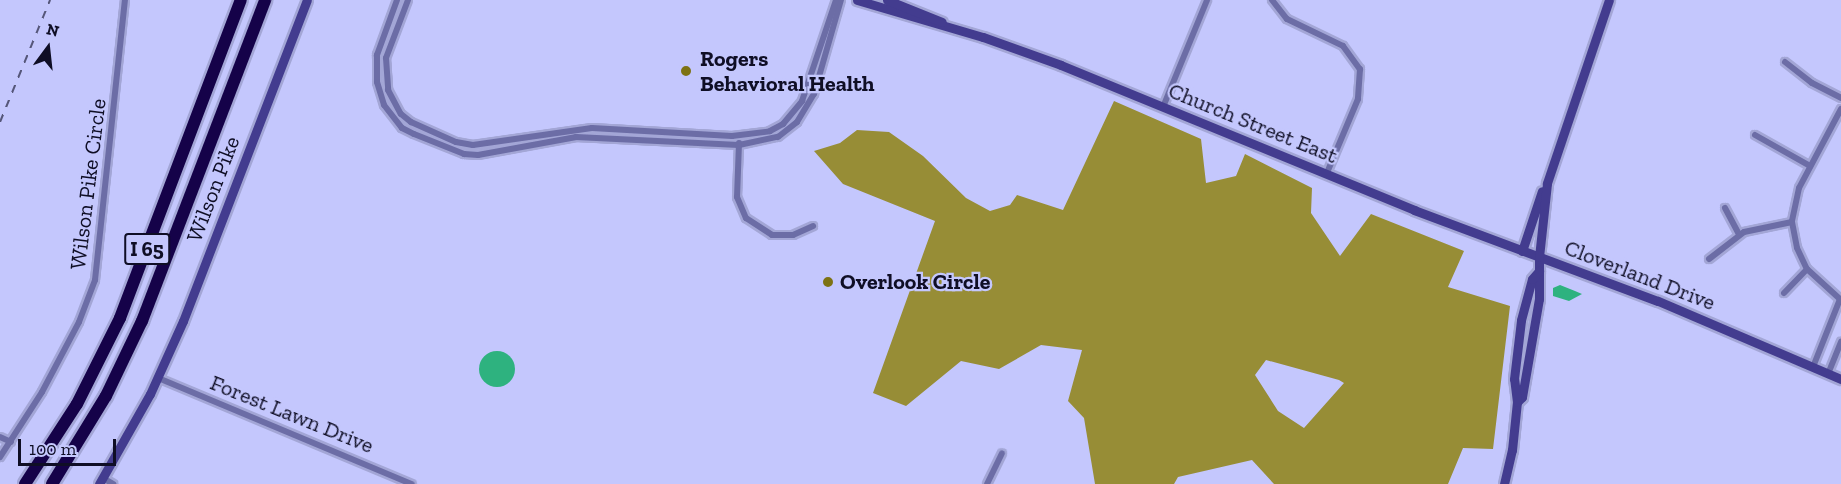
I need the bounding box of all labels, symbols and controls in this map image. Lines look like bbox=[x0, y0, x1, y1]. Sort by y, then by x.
north arrow bbox=[18, 18, 78, 78]
text: N bbox=[44, 19, 61, 41]
place label: Rogers Behavioral Health bbox=[700, 45, 875, 96]
marker: Rogers Behavioral Health bbox=[677, 62, 695, 80]
street label: Church Street East bbox=[1165, 77, 1341, 169]
street label: Wilson Pike Circle bbox=[64, 97, 112, 271]
street label: Wilson Pike bbox=[181, 133, 245, 245]
road number: I 65 bbox=[123, 231, 171, 267]
street label: Cloverland Drive bbox=[1561, 234, 1719, 316]
place label: Overlook Circle bbox=[840, 269, 990, 295]
marker: Overlook Circle bbox=[821, 275, 835, 289]
street label: Forest Lawn Drive bbox=[206, 369, 378, 459]
scale bar bbox=[21, 427, 118, 465]
text: 100 m bbox=[29, 438, 76, 460]

